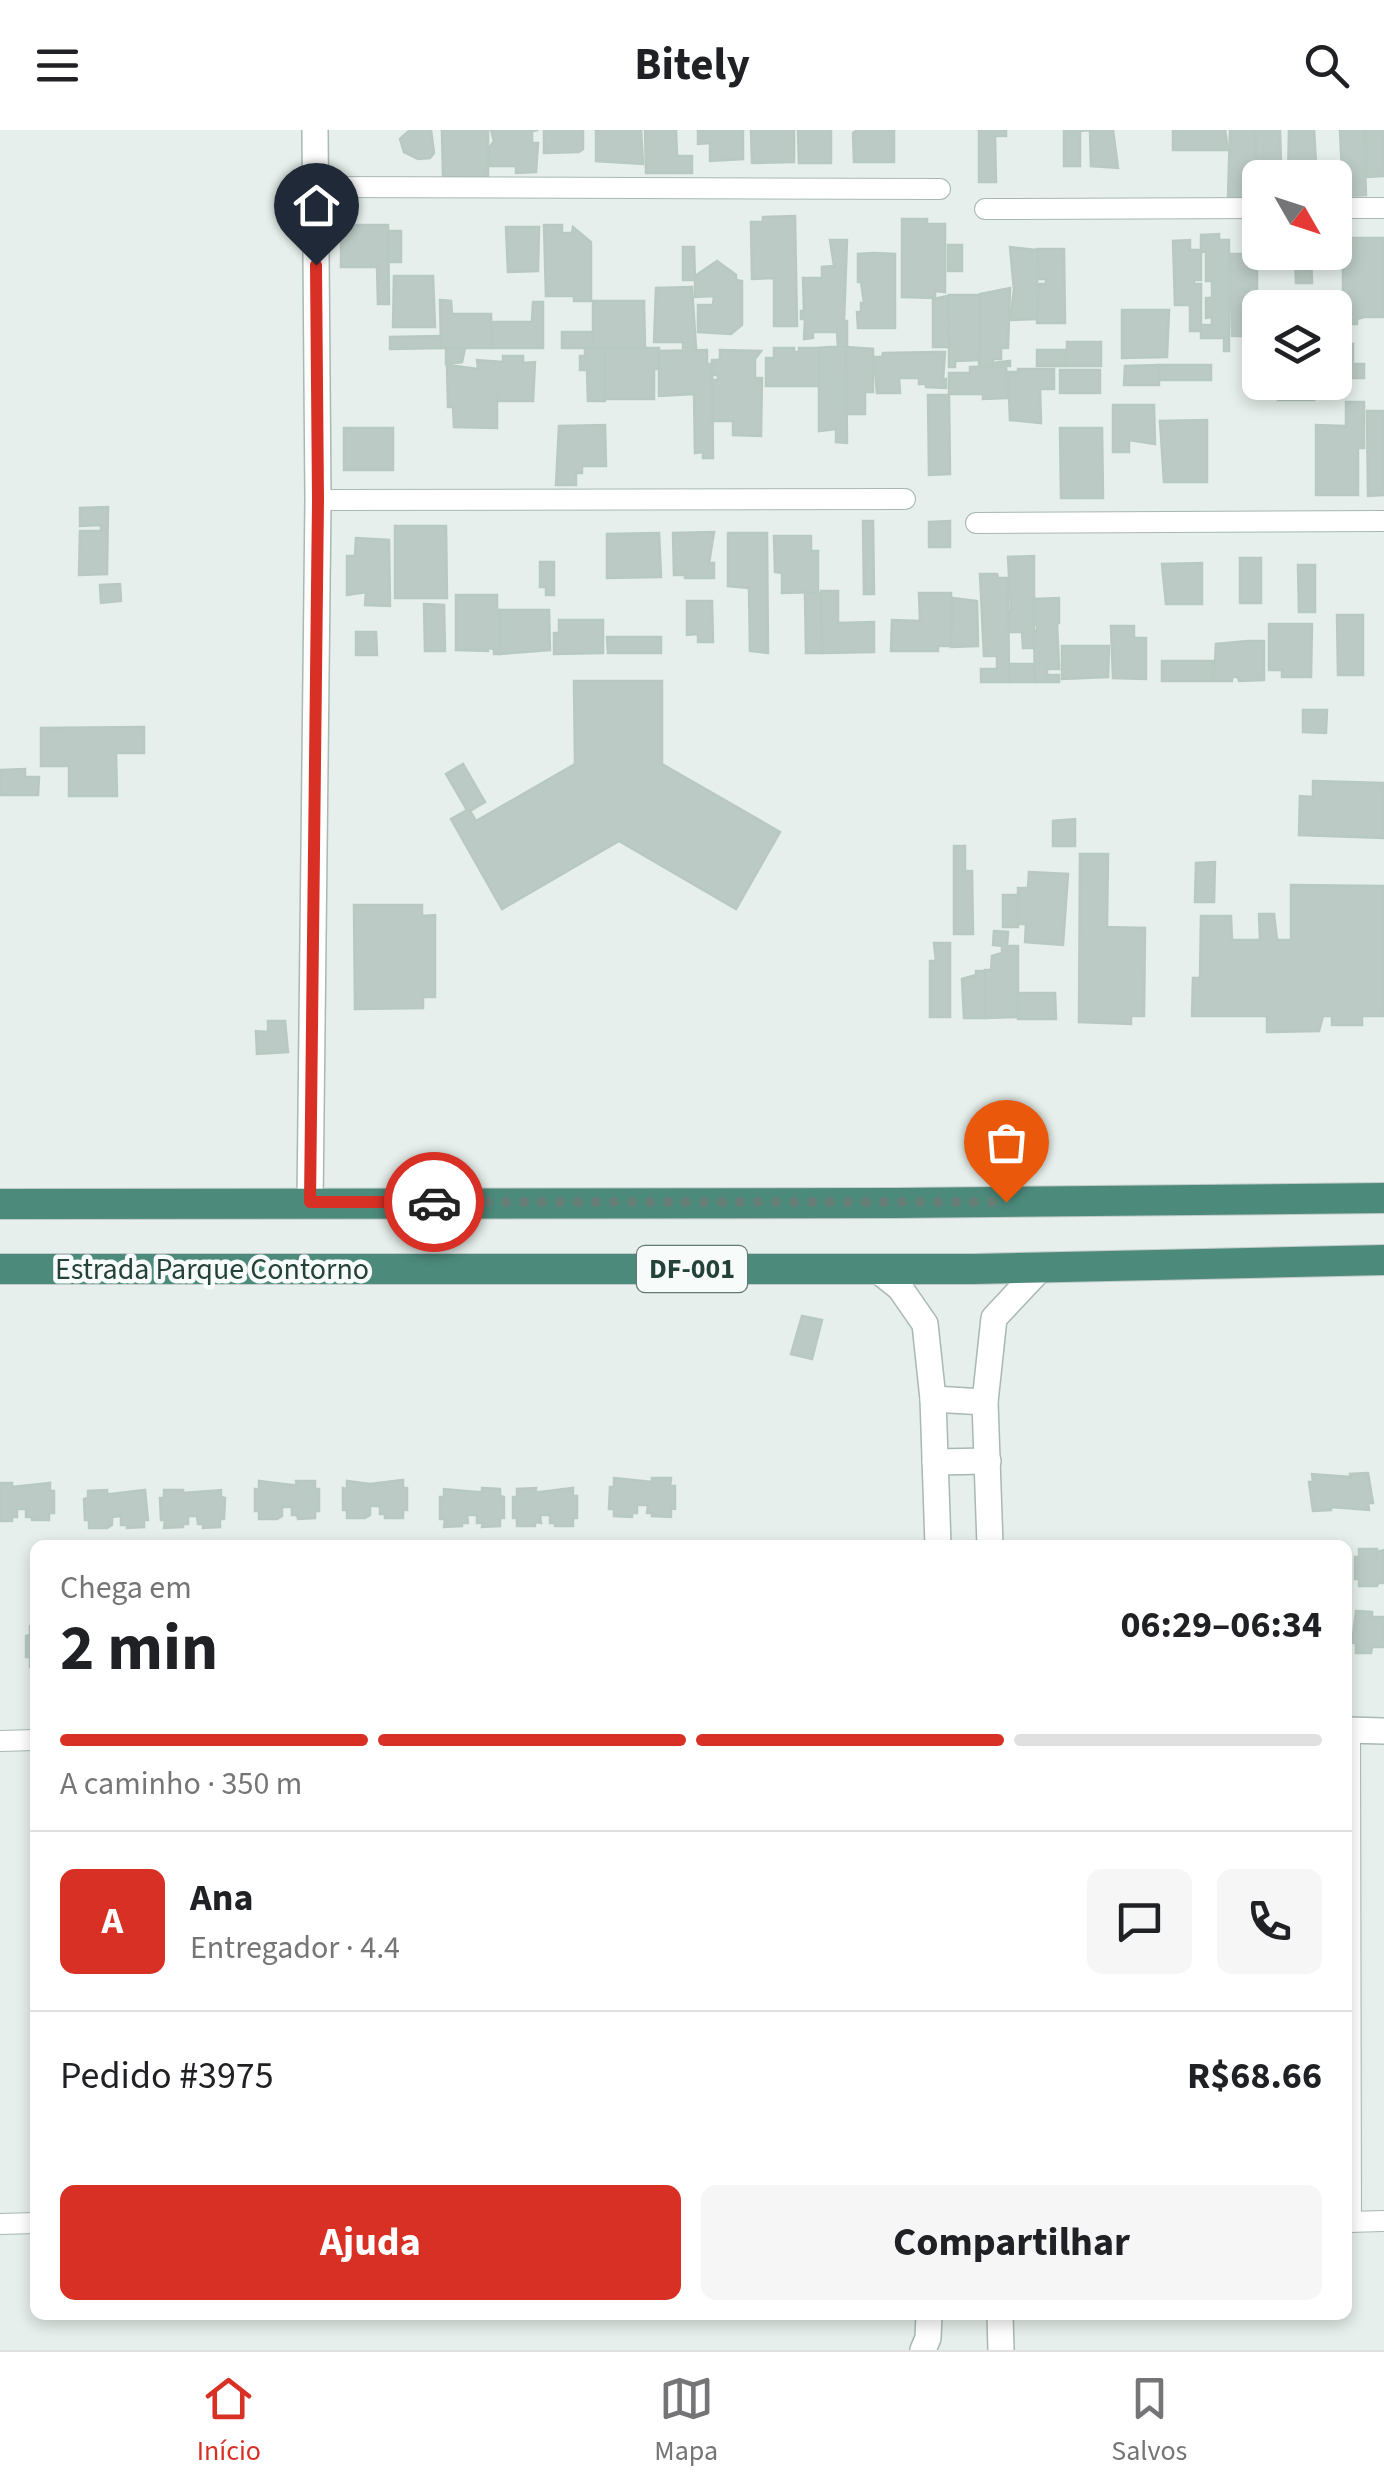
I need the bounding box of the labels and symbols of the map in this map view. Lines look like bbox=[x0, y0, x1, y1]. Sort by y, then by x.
north arrow bbox=[1242, 160, 1352, 270]
pin bbox=[274, 163, 359, 266]
pin bbox=[964, 1100, 1049, 1203]
courier bbox=[384, 1152, 484, 1252]
road number: DF-001 bbox=[637, 1246, 747, 1292]
street label: Estrada Parque Contorno bbox=[55, 1248, 369, 1291]

